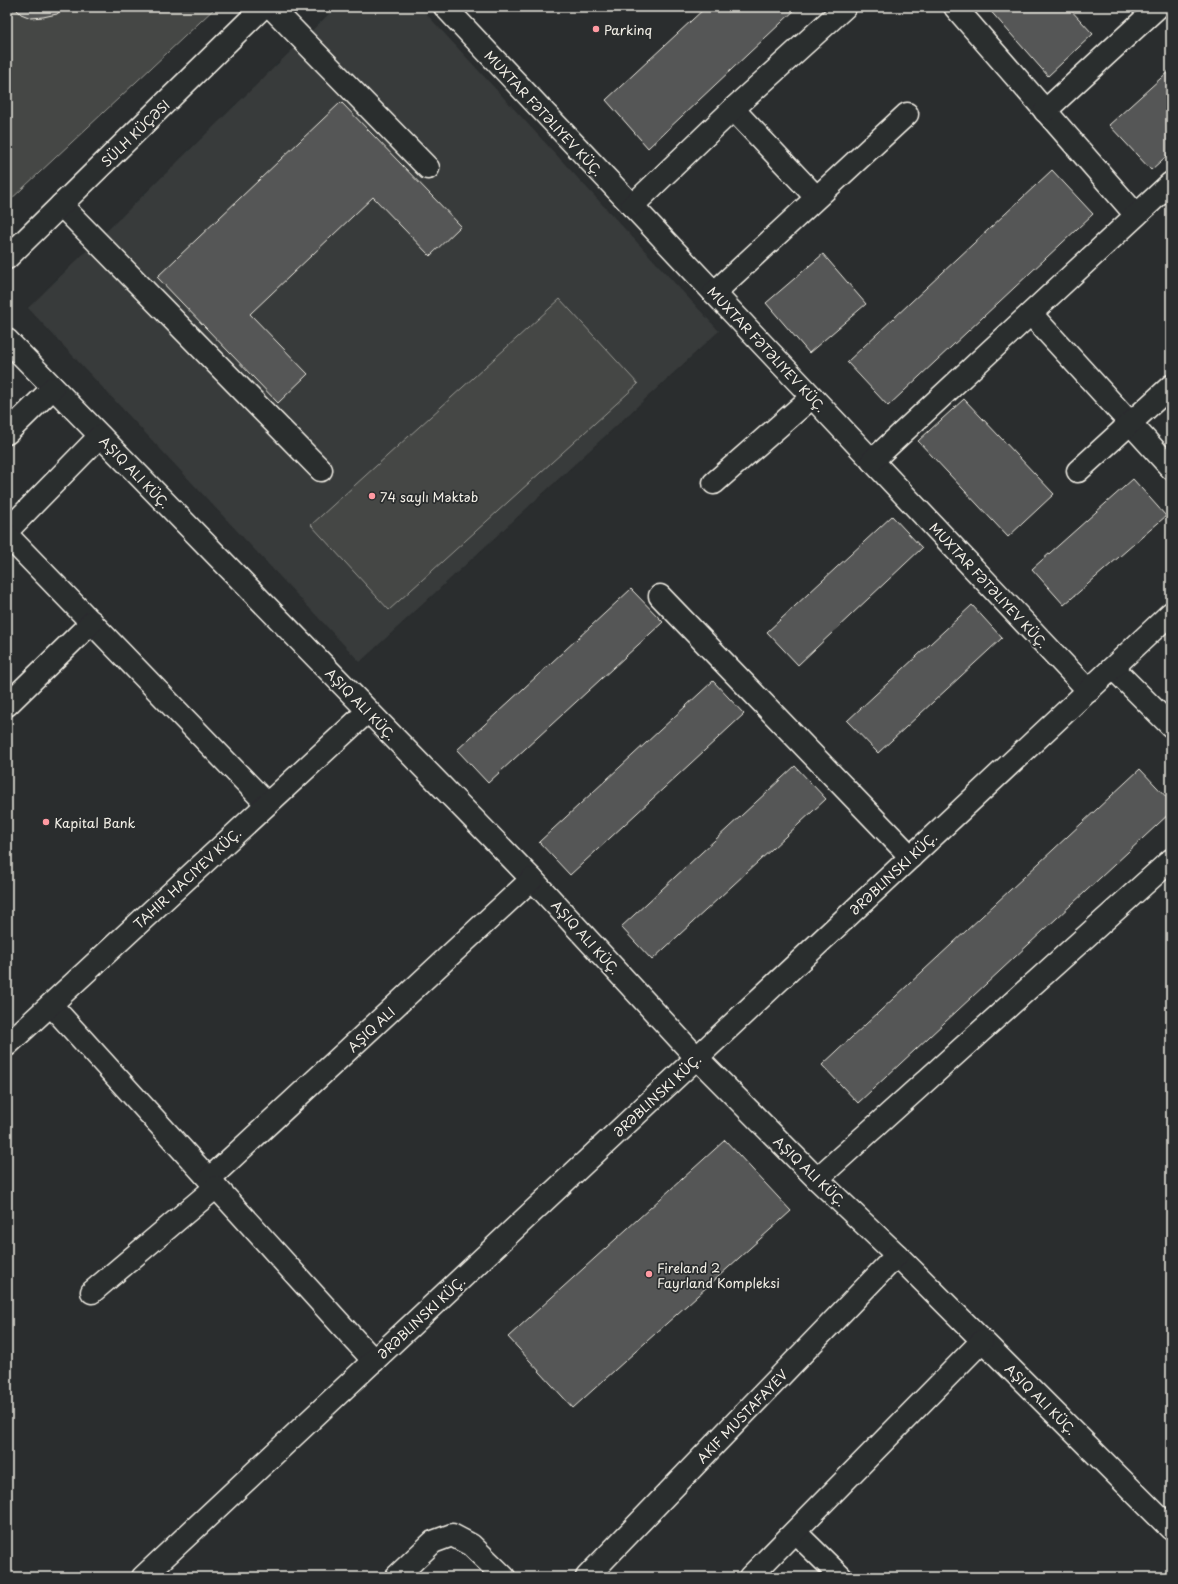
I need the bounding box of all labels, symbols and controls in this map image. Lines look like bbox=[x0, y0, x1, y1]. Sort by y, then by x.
place label: Parkinq bbox=[604, 20, 652, 39]
marker: Parkinq bbox=[591, 24, 601, 34]
street label: MUXTAR FƏTƏLIYEV KÜÇ. bbox=[481, 46, 607, 180]
street label: SÜLH KÜÇƏSI bbox=[96, 95, 174, 171]
street label: MUXTAR FƏTƏLIYEV KÜÇ. bbox=[704, 282, 830, 416]
street label: AŞIQ ALI KÜÇ. bbox=[96, 432, 174, 512]
place label: 74 saylı Məktəb bbox=[380, 487, 478, 506]
marker: 74 saylı Məktəb bbox=[367, 491, 377, 501]
street label: MUXTAR FƏTƏLIYEV KÜÇ. bbox=[926, 518, 1052, 652]
street label: AŞIQ ALI KÜÇ. bbox=[322, 664, 400, 744]
place label: Kapital Bank bbox=[54, 813, 136, 832]
marker: Kapital Bank bbox=[41, 817, 51, 827]
street label: TAHIR HACIYEV KÜÇ. bbox=[129, 823, 245, 933]
street label: ƏRƏBLINSKI KÜÇ. bbox=[845, 827, 941, 919]
street label: AŞIQ ALI KÜÇ. bbox=[548, 896, 624, 978]
street label: AŞIQ ALI bbox=[343, 1002, 399, 1056]
street label: ƏRƏBLINSKI KÜÇ. bbox=[609, 1049, 705, 1141]
street label: AŞIQ ALI KÜÇ. bbox=[770, 1132, 850, 1210]
place label: Fireland 2 Fayrland Kompleksi bbox=[657, 1258, 780, 1292]
marker: Fireland 2 Fayrland Kompleksi bbox=[644, 1269, 654, 1279]
street label: ƏRƏBLINSKI KÜÇ. bbox=[373, 1271, 469, 1363]
street label: AŞIQ ALI KÜÇ. bbox=[1001, 1359, 1081, 1439]
street label: AKIF MUSTAFAYEV bbox=[692, 1365, 792, 1467]

